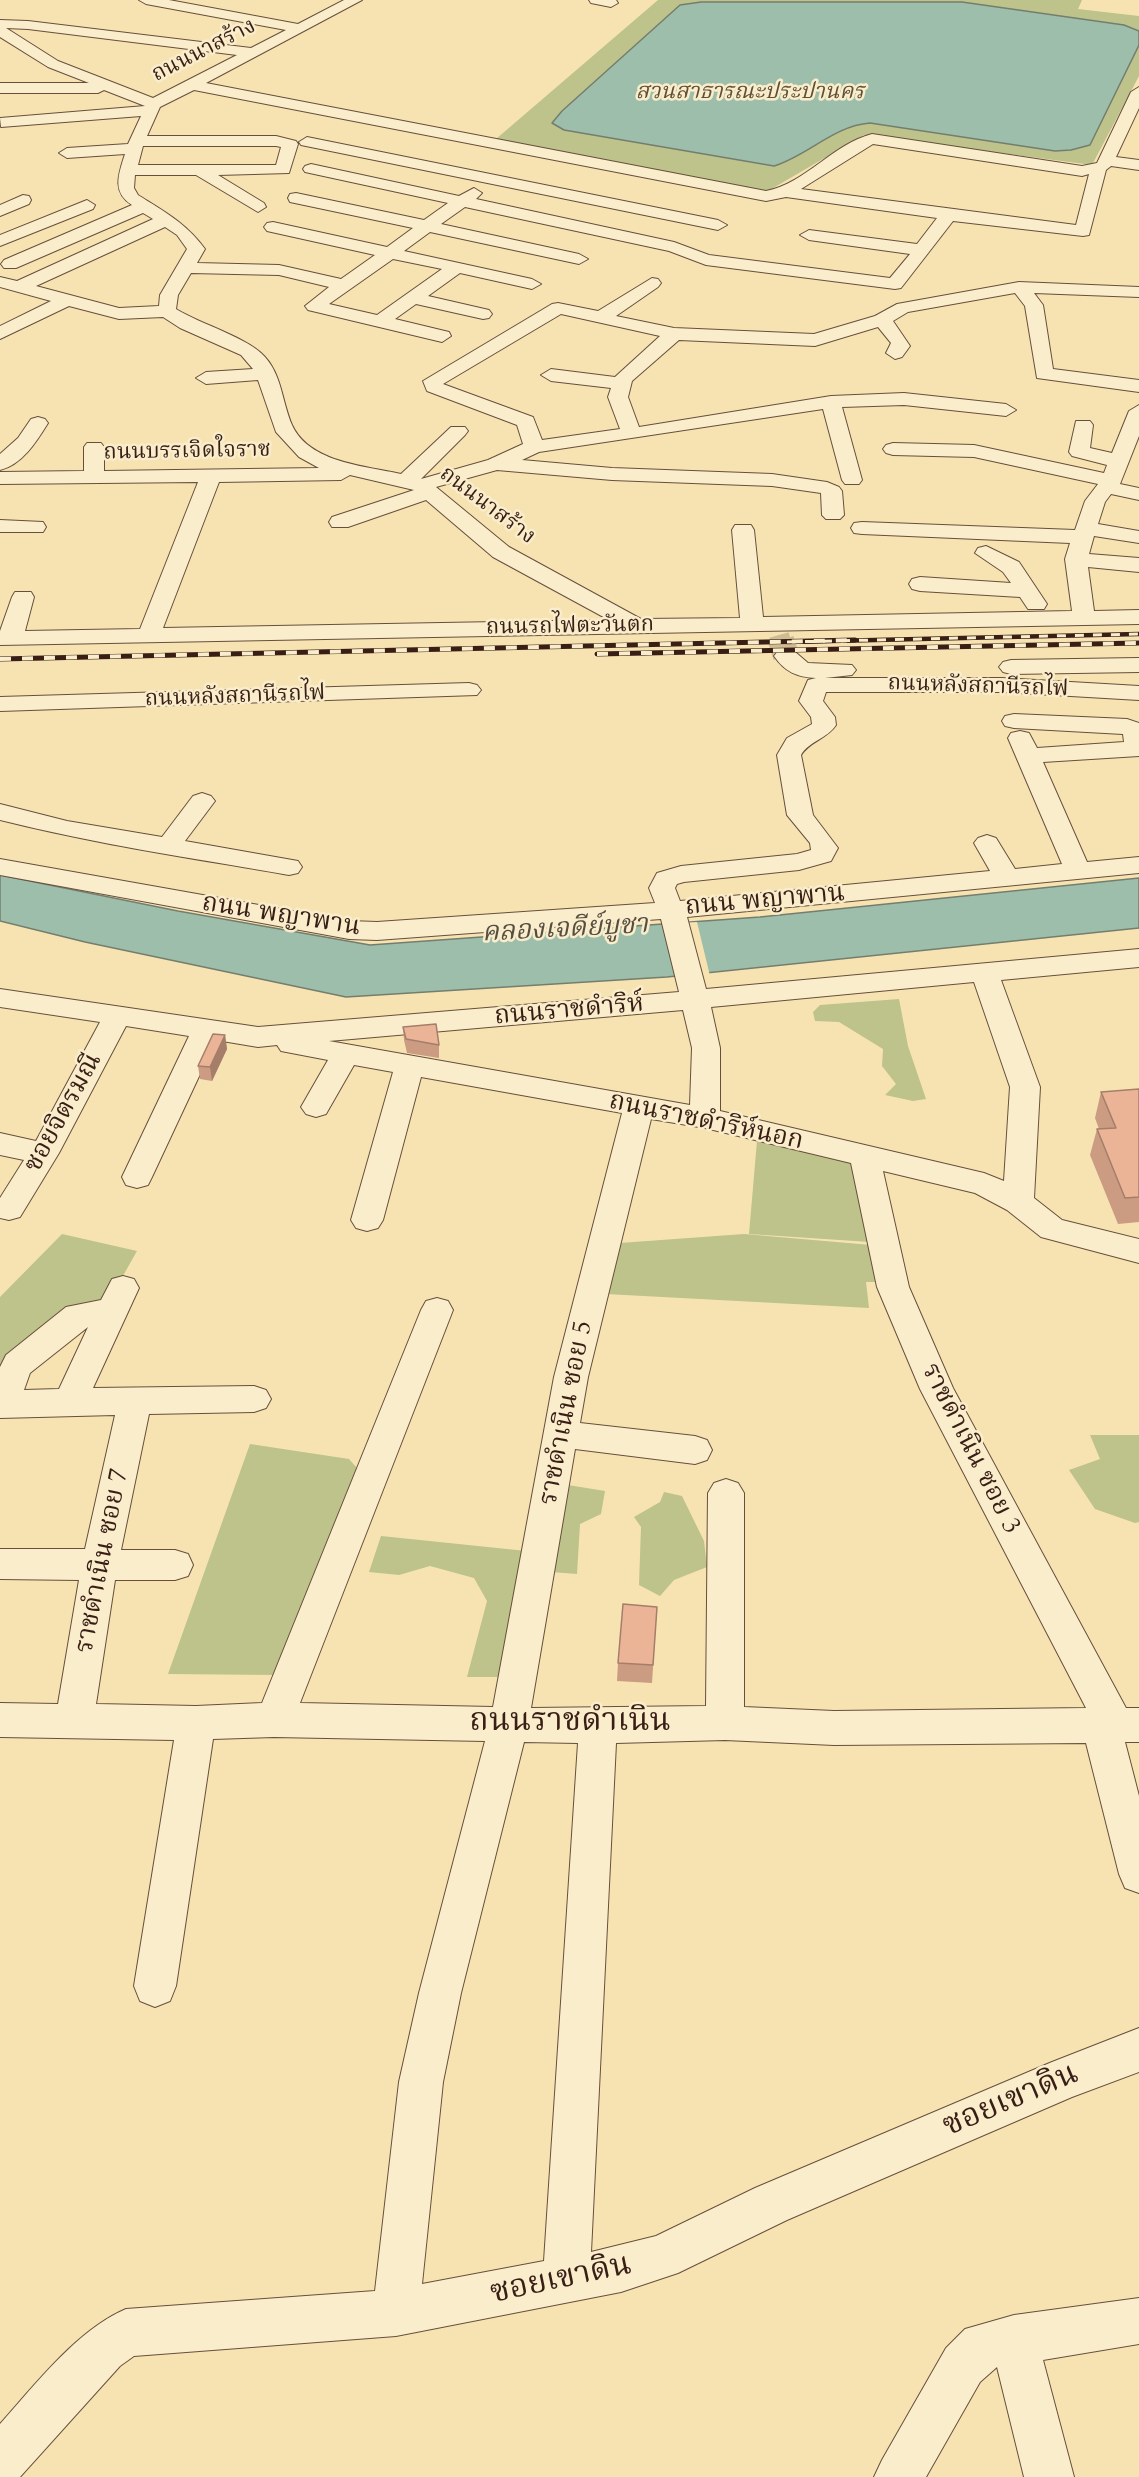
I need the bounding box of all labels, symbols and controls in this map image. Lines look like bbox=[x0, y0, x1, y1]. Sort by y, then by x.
street label: ถนนนาสร้าง bbox=[148, 14, 260, 88]
park label: สวนสาธารณะประปานคร bbox=[636, 80, 864, 106]
street label: ถนนบรรเจิดใจราช bbox=[103, 437, 271, 467]
street label: ถนนนาสร้าง bbox=[434, 461, 540, 551]
street label: ถนนรถไฟตะวันตก bbox=[486, 612, 654, 642]
street label: ถนนหลังสถานีรถไฟ bbox=[887, 671, 1069, 703]
street label: ถนนหลังสถานีรถไฟ bbox=[144, 681, 326, 713]
street label: ถนน พญาพาน bbox=[684, 878, 846, 924]
street label: ถนน พญาพาน bbox=[199, 888, 363, 944]
water label: คลองเจดีย์บูชา bbox=[481, 909, 649, 951]
street label: ถนนราชดำริห์ bbox=[493, 989, 645, 1033]
street label: ซอยจิตรมณี bbox=[18, 1048, 110, 1178]
street label: ถนนราชดำริห์นอก bbox=[606, 1086, 806, 1158]
street label: ราชดำเนิน ซอย 5 bbox=[534, 1318, 600, 1508]
street label: ราชดำเนิน ซอย 3 bbox=[914, 1359, 1026, 1539]
street label: ราชดำเนิน ซอย 7 bbox=[70, 1466, 136, 1656]
street label: ถนนราชดำเนิน bbox=[469, 1704, 671, 1742]
street label: ซอยเขาดิน bbox=[937, 2055, 1085, 2147]
street label: ซอยเขาดิน bbox=[487, 2246, 635, 2314]

